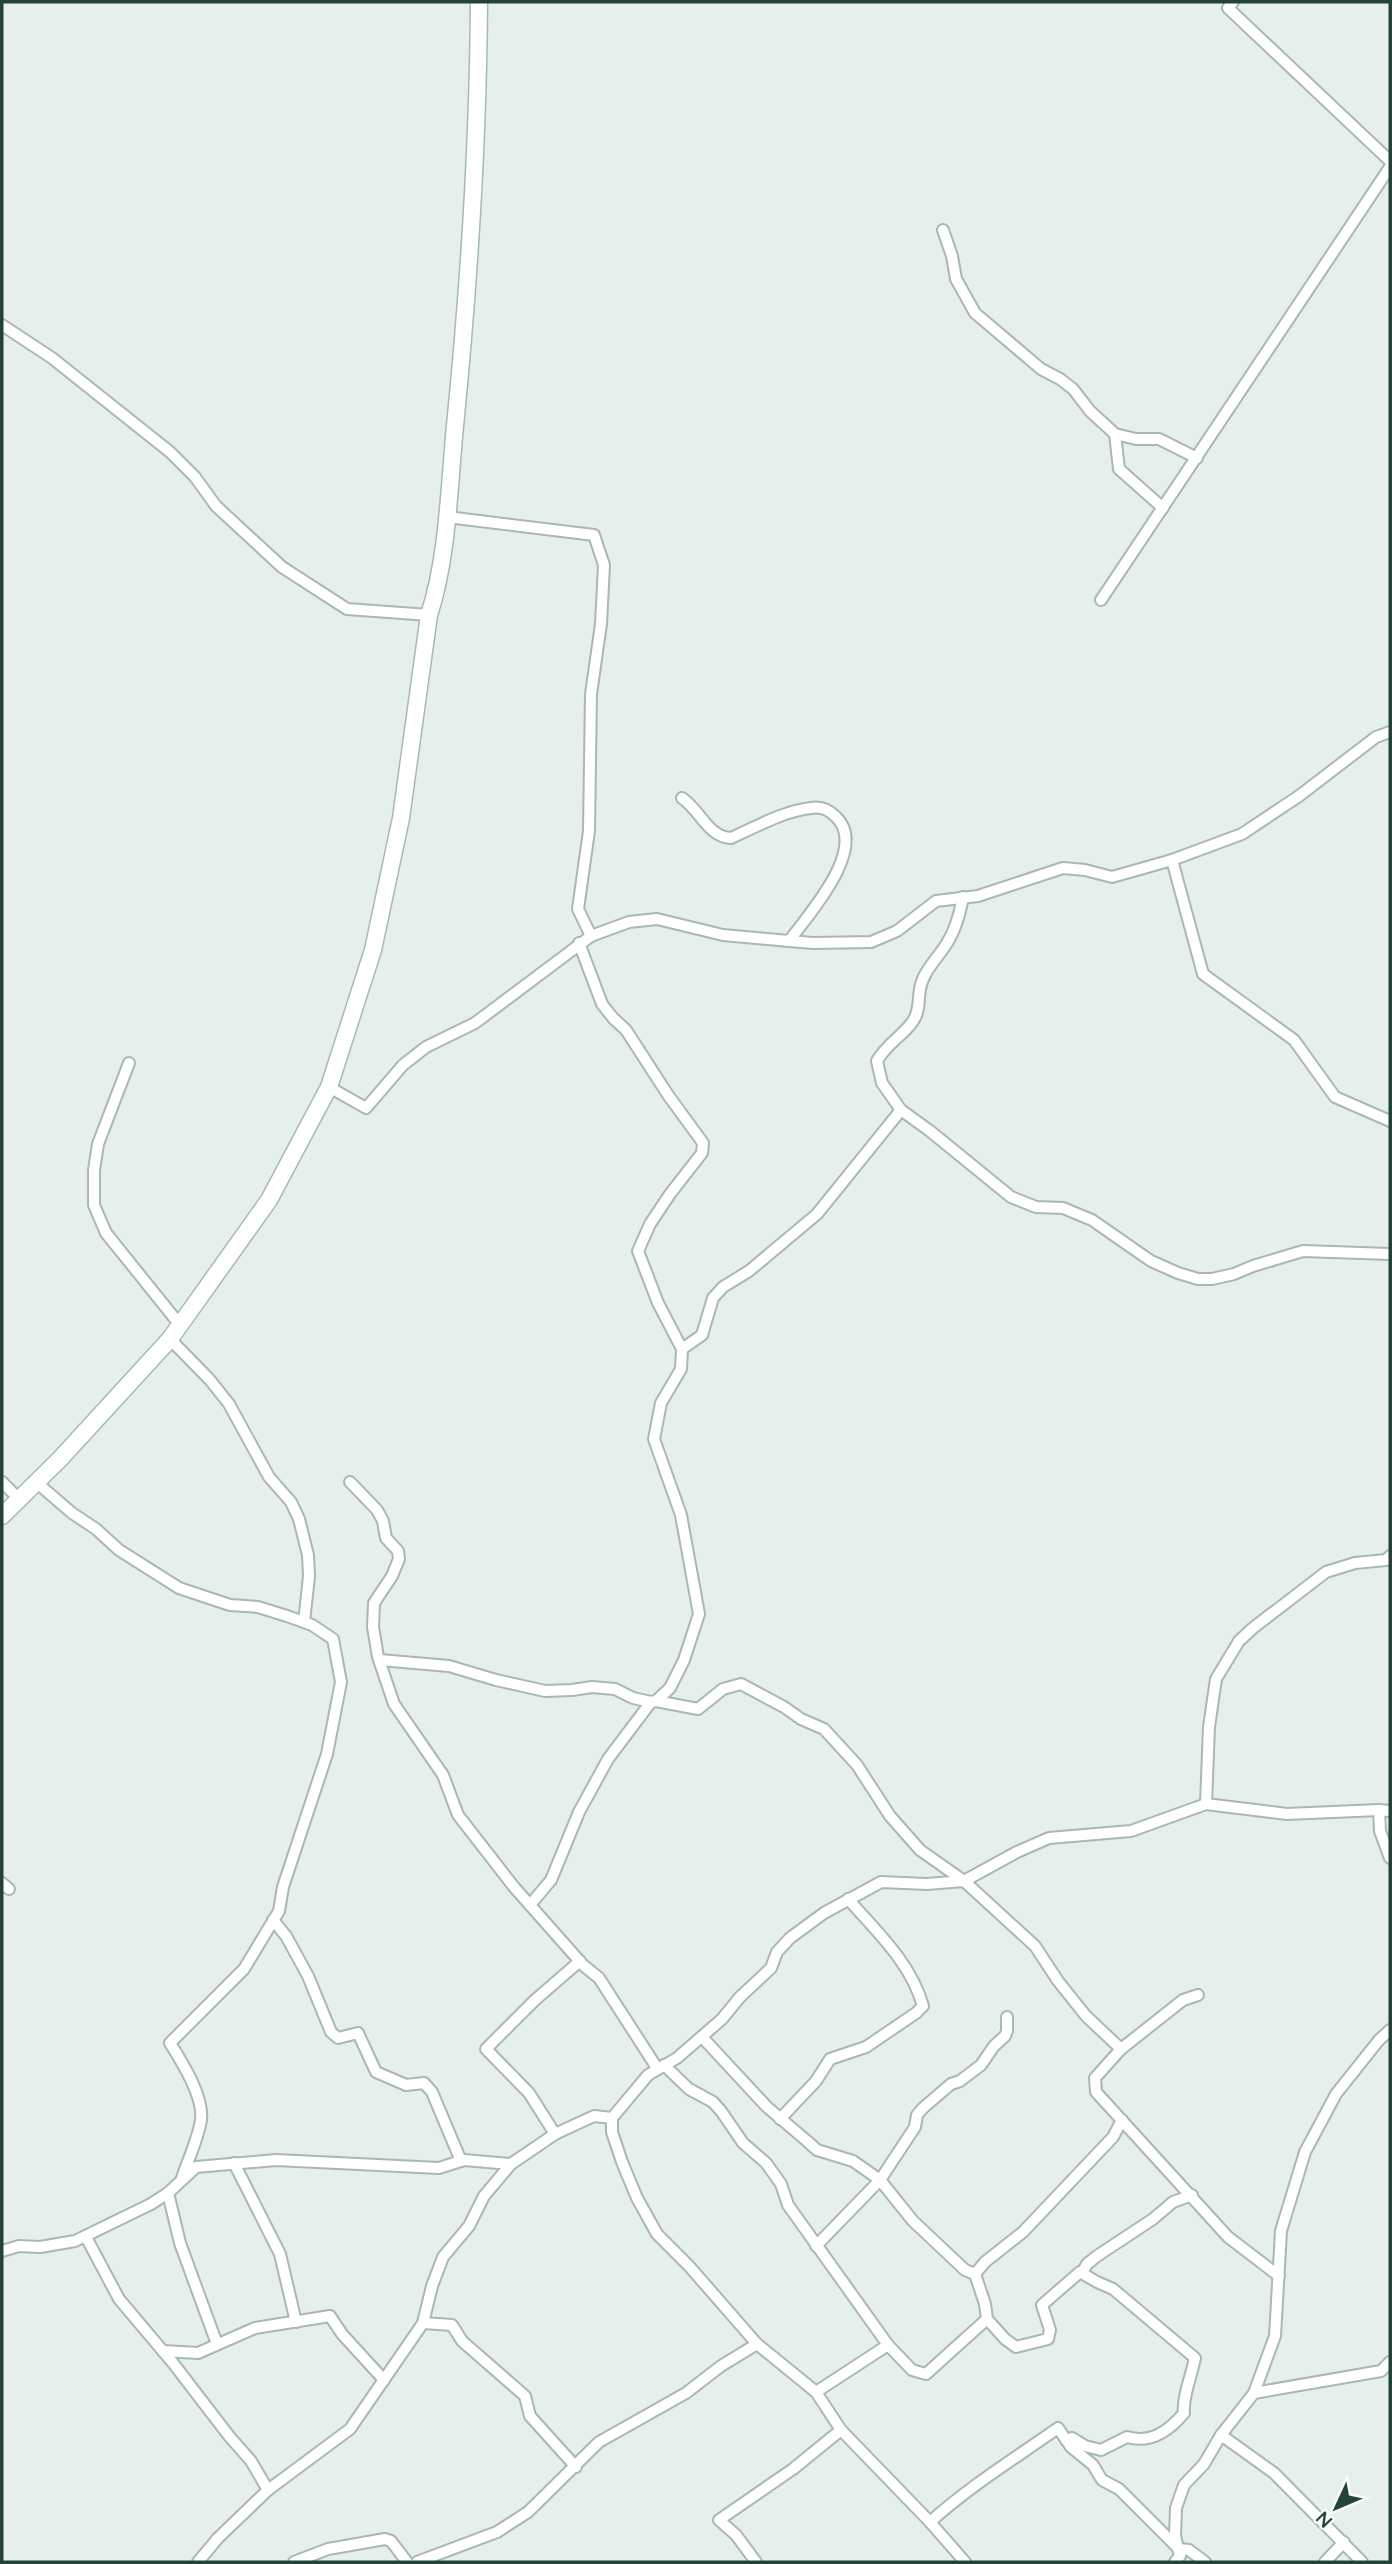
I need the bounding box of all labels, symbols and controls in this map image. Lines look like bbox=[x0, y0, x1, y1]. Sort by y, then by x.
north arrow bbox=[1301, 2473, 1371, 2543]
text: N bbox=[1310, 2506, 1337, 2533]

